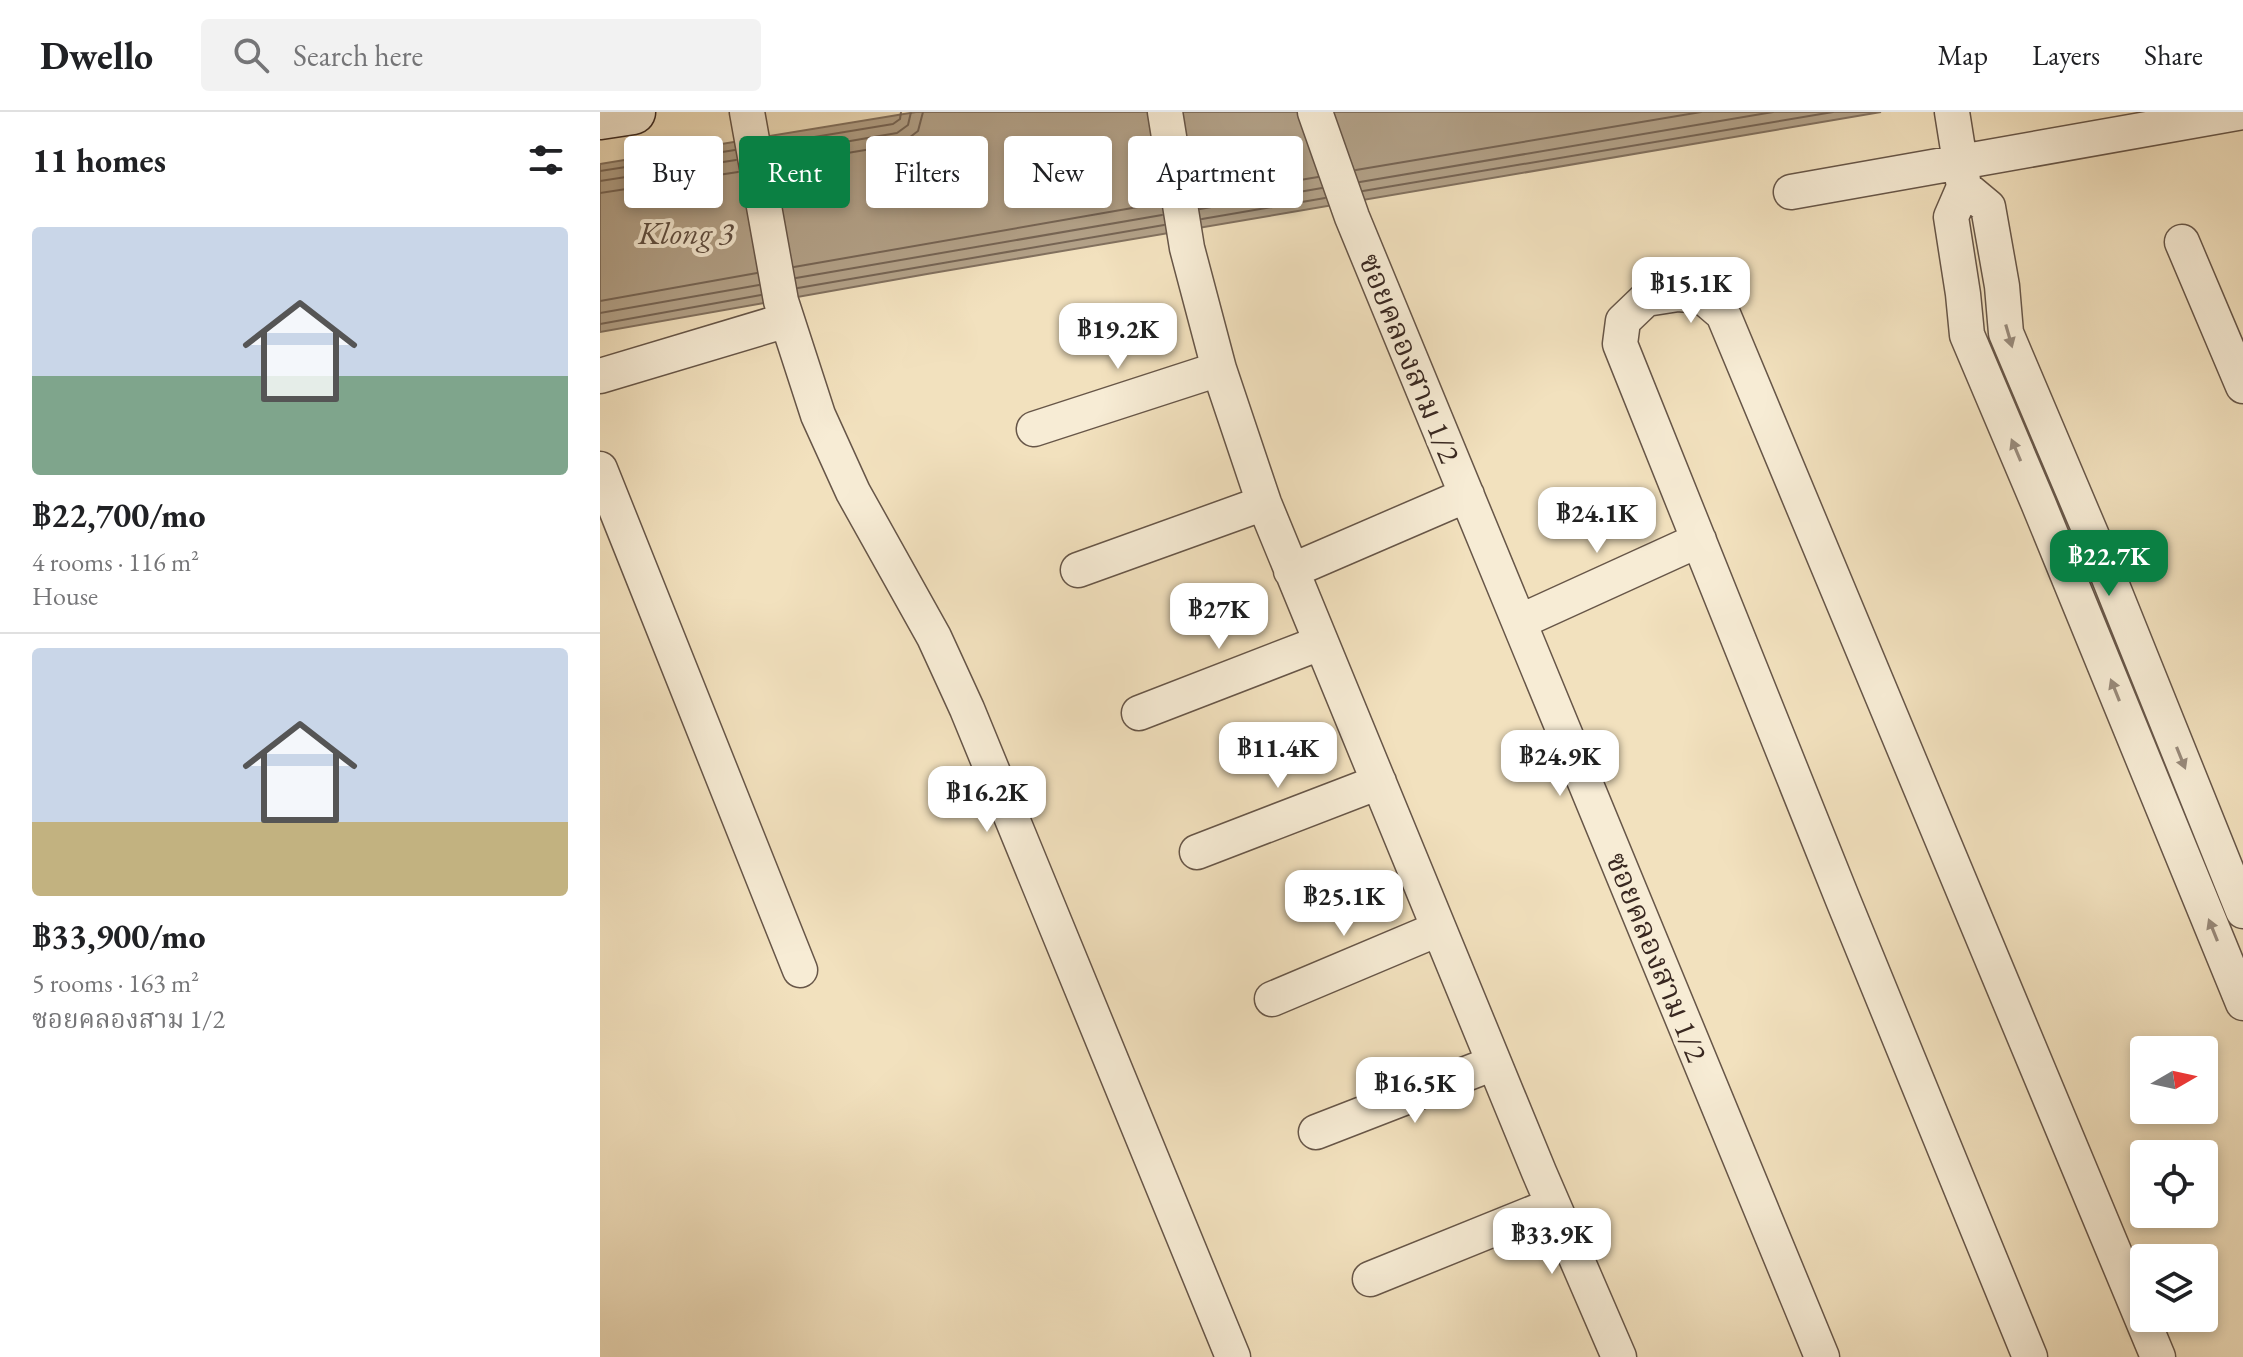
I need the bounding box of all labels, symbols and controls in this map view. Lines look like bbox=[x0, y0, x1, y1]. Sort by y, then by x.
search box bbox=[201, 19, 761, 91]
text: Dwello bbox=[40, 31, 153, 80]
icon: search bbox=[229, 33, 273, 77]
text: Search here bbox=[293, 36, 423, 75]
text: Map bbox=[1938, 37, 1988, 73]
text: Layers bbox=[2032, 37, 2100, 73]
text: Share bbox=[2144, 37, 2203, 73]
chip: Buy bbox=[624, 136, 723, 208]
chip: Rent bbox=[739, 136, 850, 208]
chip: Filters bbox=[866, 136, 988, 208]
chip: New bbox=[1004, 136, 1112, 208]
chip: Apartment bbox=[1128, 136, 1303, 208]
text: 11 homes bbox=[32, 138, 166, 182]
icon: filters bbox=[524, 138, 568, 182]
water label: Klong 3 bbox=[637, 212, 734, 254]
street label: ซอยคลองสาม 1/2 bbox=[1350, 248, 1470, 469]
pin: ฿15.1K bbox=[1626, 257, 1756, 325]
text: ฿15.1K bbox=[1650, 266, 1732, 300]
icon: home bbox=[228, 279, 372, 423]
pin: ฿19.2K bbox=[1053, 303, 1183, 371]
text: ฿19.2K bbox=[1077, 312, 1159, 346]
one-way arrow bbox=[2003, 324, 2015, 349]
one-way arrow bbox=[2009, 438, 2022, 461]
pin: ฿24.1K bbox=[1532, 487, 1662, 555]
text: ฿22,700/mo bbox=[32, 493, 206, 537]
text: ฿24.1K bbox=[1556, 496, 1638, 530]
pin: ฿22.7K bbox=[2044, 530, 2174, 598]
text: ฿22.7K bbox=[2068, 539, 2150, 573]
text: 4 rooms · 116 m² bbox=[32, 545, 199, 579]
text: House bbox=[32, 579, 98, 613]
pin: ฿27K bbox=[1172, 583, 1266, 651]
text: ฿27K bbox=[1188, 592, 1250, 626]
one-way arrow bbox=[2108, 678, 2121, 702]
icon: home bbox=[228, 700, 372, 844]
pin: ฿11.4K bbox=[1213, 722, 1343, 790]
pin: ฿24.9K bbox=[1495, 730, 1625, 798]
text: ฿11.4K bbox=[1237, 731, 1319, 765]
text: ฿24.9K bbox=[1519, 739, 1601, 773]
one-way arrow bbox=[2175, 746, 2188, 770]
pin: ฿16.2K bbox=[922, 766, 1052, 834]
text: ฿16.2K bbox=[946, 775, 1028, 809]
street label: ซอยคลองสาม 1/2 bbox=[1597, 847, 1717, 1068]
pin: ฿25.1K bbox=[1279, 870, 1409, 938]
text: ฿25.1K bbox=[1303, 879, 1385, 913]
text: ฿33,900/mo bbox=[32, 914, 206, 958]
one-way arrow bbox=[2207, 918, 2220, 942]
text: 5 rooms · 163 m² bbox=[32, 966, 199, 1000]
text: ซอยคลองสาม 1/2 bbox=[32, 1002, 225, 1036]
north arrow bbox=[2130, 1036, 2218, 1124]
map controls bbox=[2130, 1036, 2218, 1332]
pin: ฿16.5K bbox=[1350, 1057, 1480, 1125]
text: ฿16.5K bbox=[1374, 1066, 1456, 1100]
button: locate bbox=[2130, 1140, 2218, 1228]
pin: ฿33.9K bbox=[1487, 1208, 1617, 1276]
text: ฿33.9K bbox=[1511, 1217, 1593, 1251]
button: layers bbox=[2130, 1244, 2218, 1332]

